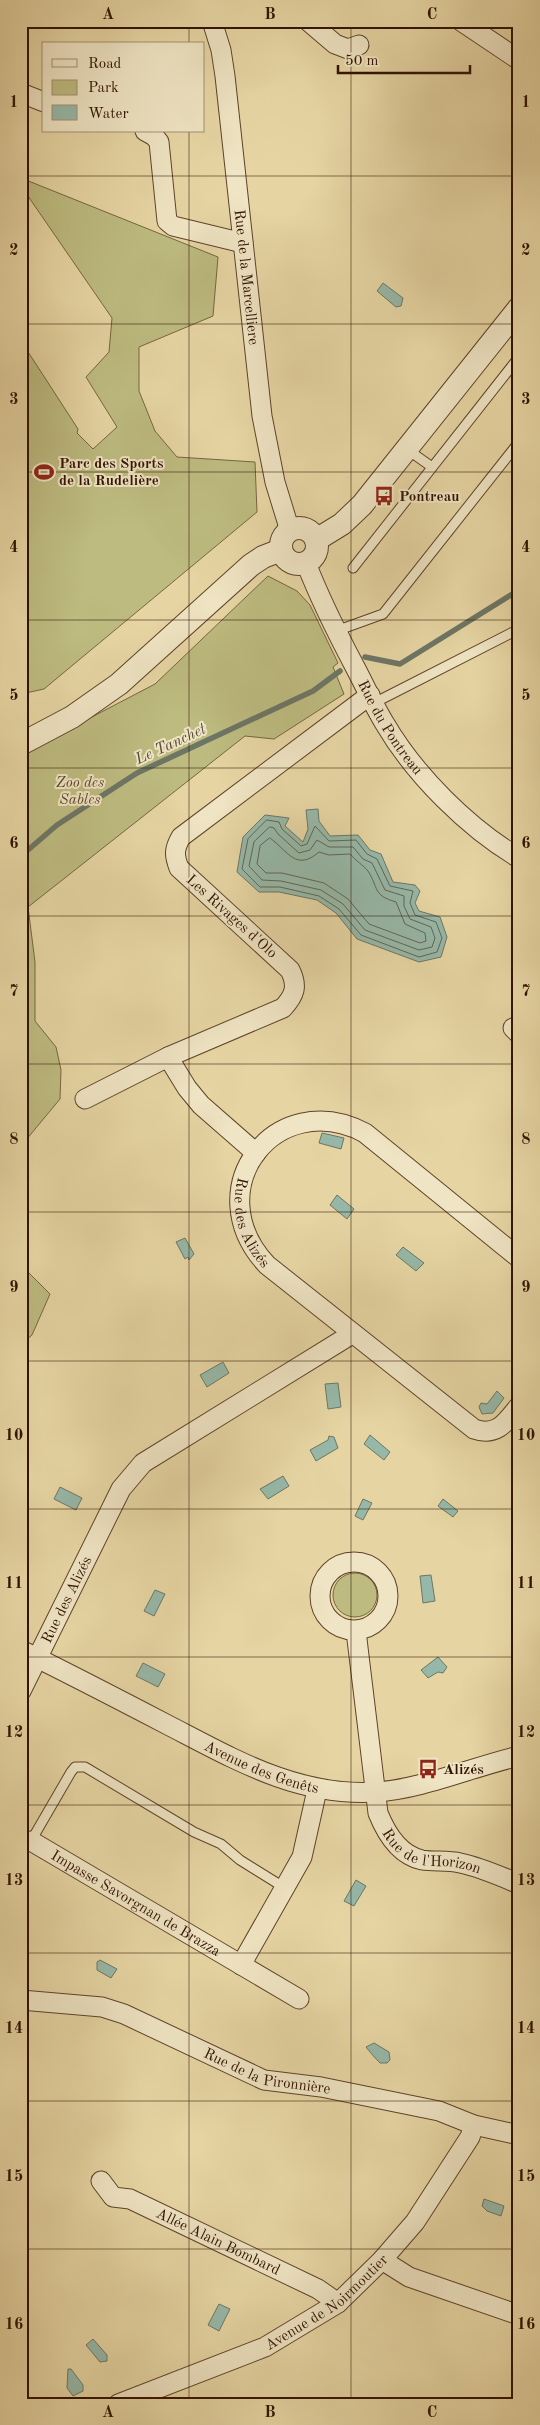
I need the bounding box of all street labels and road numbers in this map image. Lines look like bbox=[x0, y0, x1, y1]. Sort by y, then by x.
street label: Rue de la Marcelliere bbox=[231, 209, 260, 346]
street label: Rue du Pontreau bbox=[354, 678, 424, 778]
street label: Les Rivages d'Olo bbox=[183, 873, 279, 962]
street label: Rue des Alizés bbox=[231, 1176, 272, 1271]
street label: Rue des Alizés bbox=[40, 1554, 95, 1646]
street label: Avenue des Genêts bbox=[201, 1739, 320, 1797]
street label: Rue de l'Horizon bbox=[378, 1827, 483, 1877]
street label: Impasse Savorgnan de Brazza bbox=[48, 1849, 223, 1960]
street label: Rue de la Pironnière bbox=[201, 2047, 332, 2098]
street label: Allée Alain Bombard bbox=[153, 2207, 282, 2279]
street label: Avenue de Noirmoutier bbox=[263, 2253, 392, 2354]

